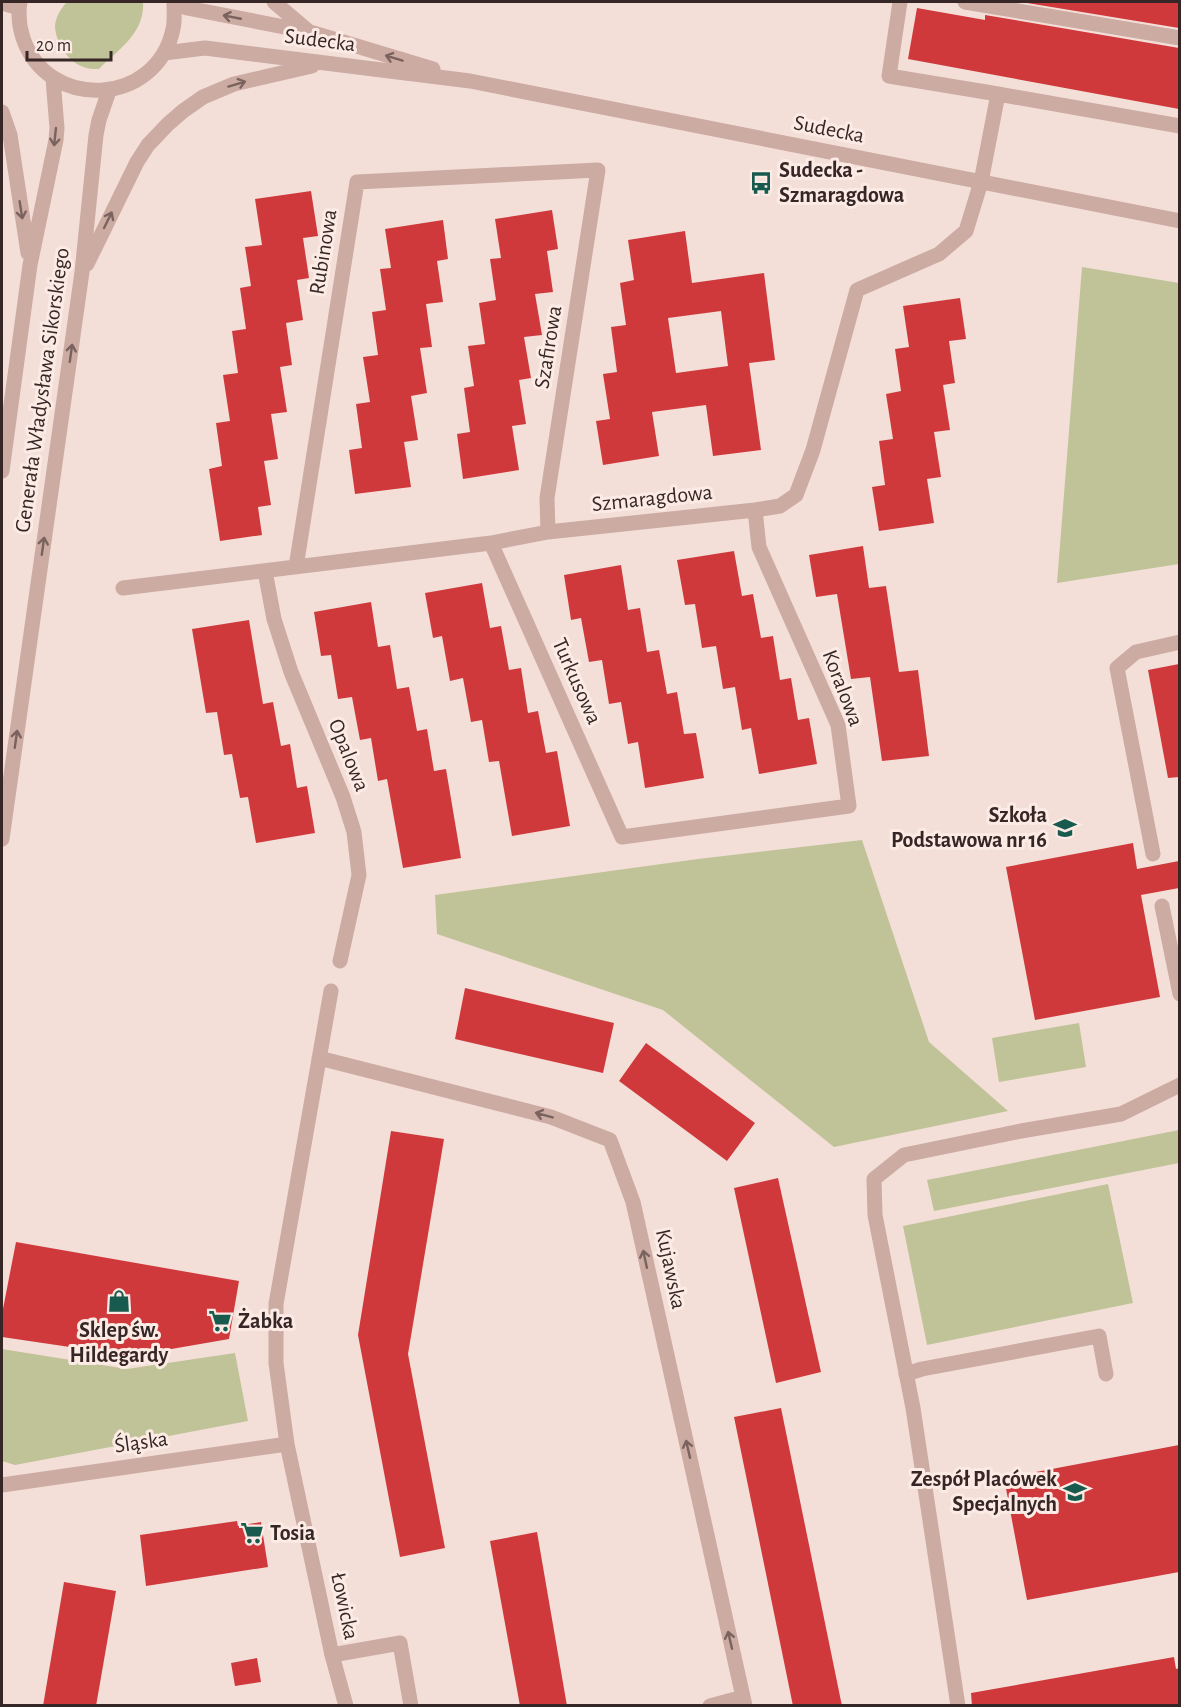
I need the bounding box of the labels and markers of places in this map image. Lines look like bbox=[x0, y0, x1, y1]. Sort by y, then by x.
place label: Sudecka - Szmaragdowa bbox=[779, 159, 905, 206]
bus stop icon: Sudecka - Szmaragdowa bbox=[748, 170, 774, 196]
place label: Szkoła Podstawowa nr 16 bbox=[891, 804, 1047, 851]
school or university icon: Szkoła Podstawowa nr 16 bbox=[1052, 815, 1078, 841]
shop icon: Sklep św. Hildegardy bbox=[106, 1288, 132, 1314]
place label: Żabka bbox=[238, 1307, 294, 1332]
supermarket icon: Żabka bbox=[207, 1308, 233, 1334]
place label: Sklep św. Hildegardy bbox=[70, 1319, 169, 1367]
place label: Zespół Placówek Specjalnych bbox=[911, 1468, 1057, 1516]
school or university icon: Zespół Placówek Specjalnych bbox=[1062, 1479, 1088, 1505]
supermarket icon: Tosia bbox=[239, 1520, 265, 1546]
place label: Tosia bbox=[270, 1522, 316, 1544]

